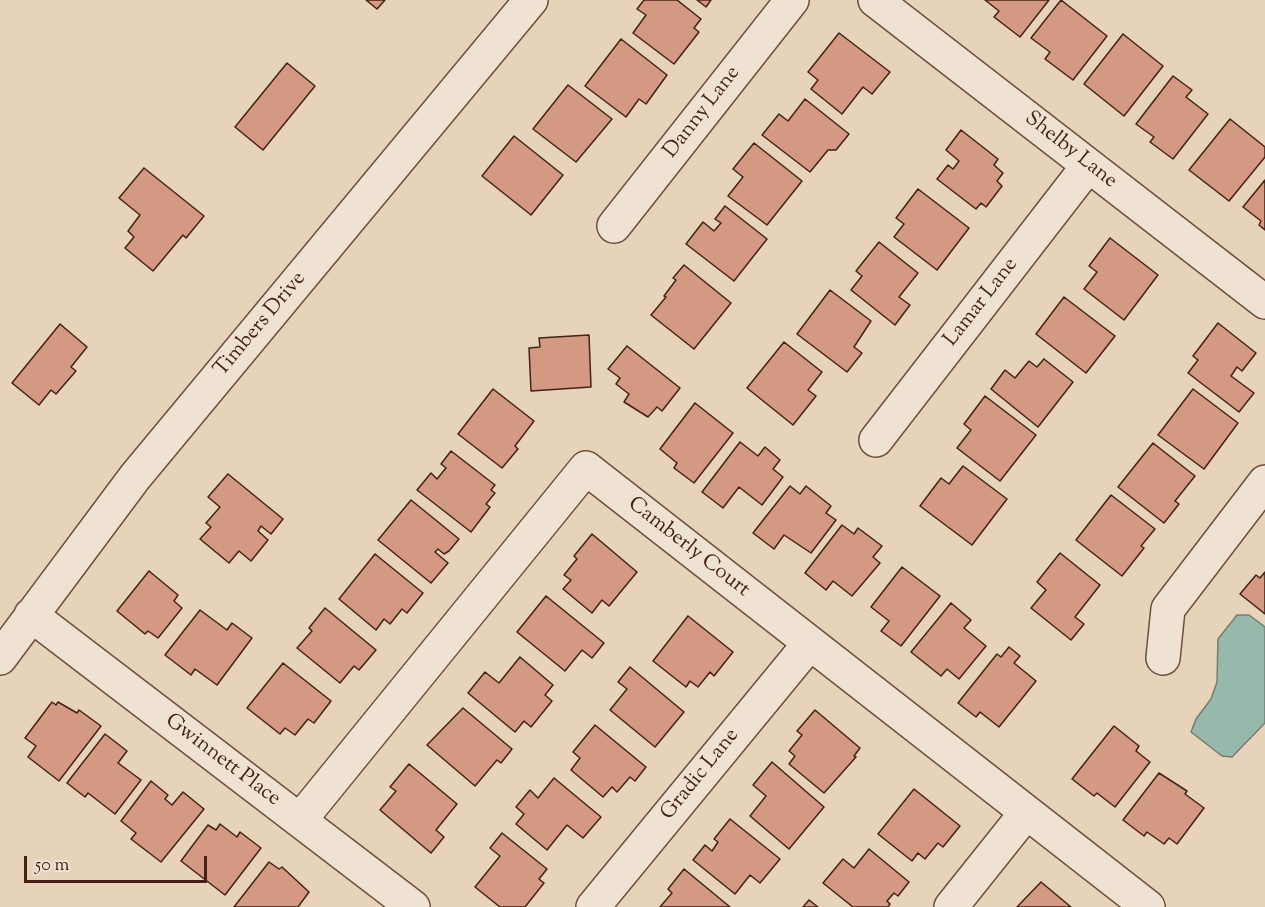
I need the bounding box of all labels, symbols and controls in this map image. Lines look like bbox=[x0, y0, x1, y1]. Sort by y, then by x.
street label: Danny Lane bbox=[659, 62, 747, 164]
street label: Shelby Lane bbox=[1019, 107, 1121, 195]
street label: Lamar Lane bbox=[940, 254, 1024, 352]
street label: Timbers Drive bbox=[210, 267, 312, 383]
street label: Camberly Court bbox=[622, 492, 754, 604]
street label: Gwinnett Place bbox=[159, 709, 285, 813]
street label: Gradic Lane bbox=[656, 724, 746, 826]
scale bar bbox=[27, 844, 210, 882]
text: 50 m bbox=[35, 853, 69, 879]

